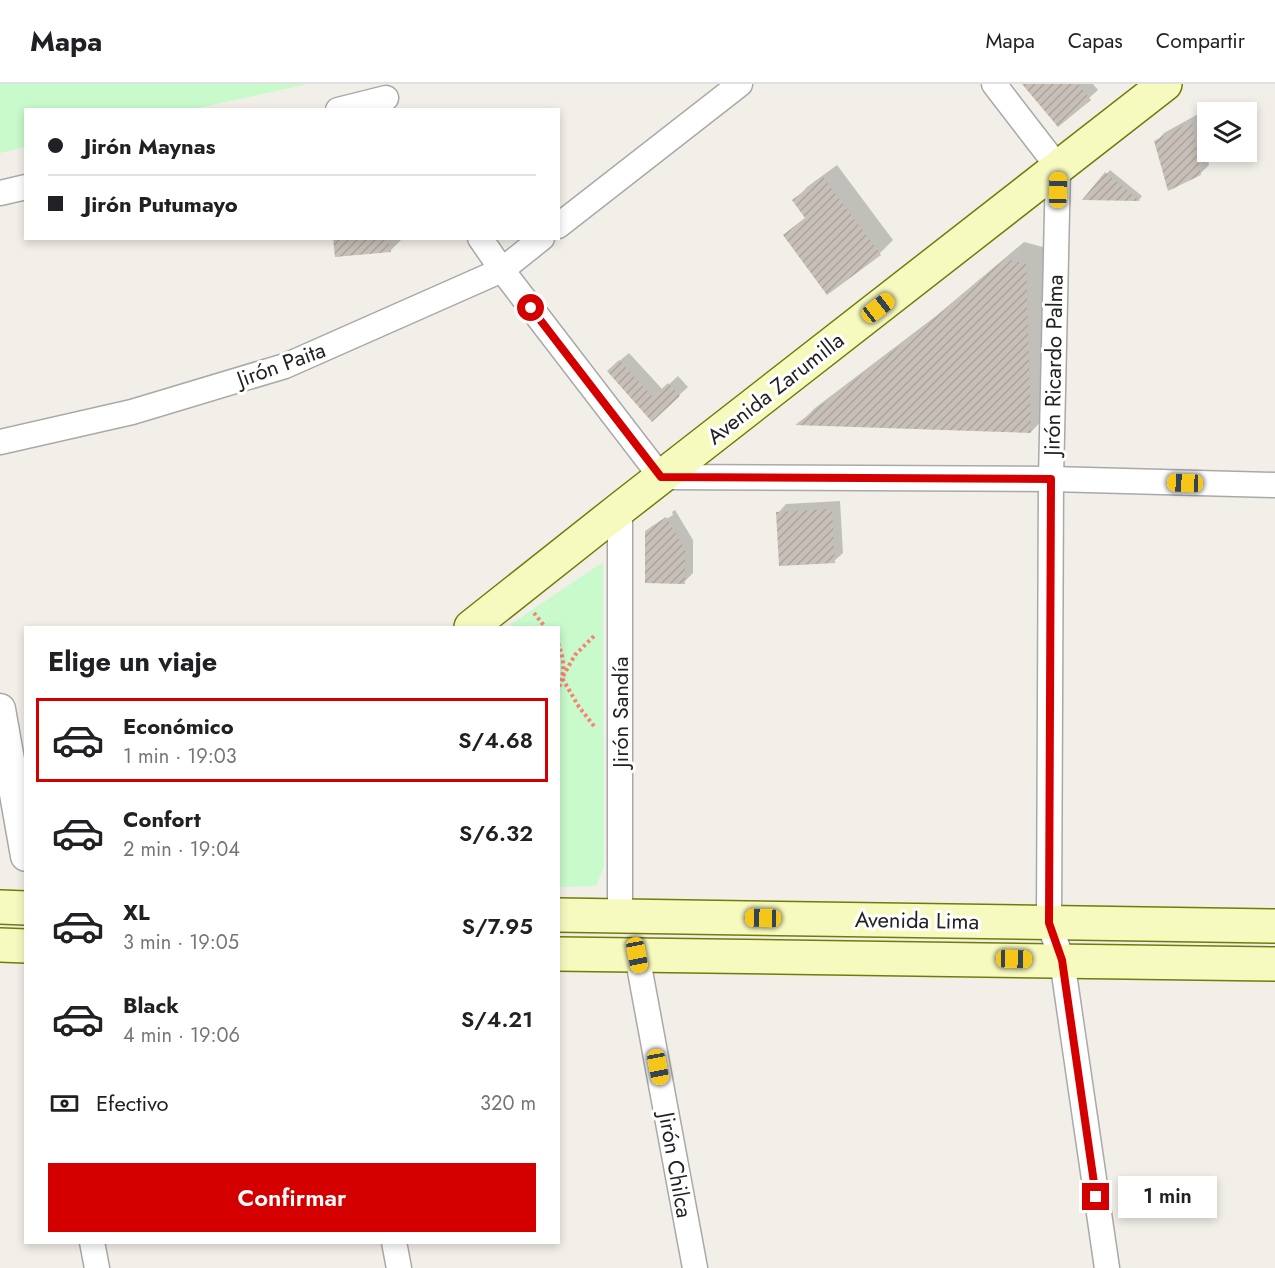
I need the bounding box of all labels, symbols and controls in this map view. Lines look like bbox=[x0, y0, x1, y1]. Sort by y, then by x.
text: Mapa bbox=[30, 21, 102, 62]
text: Mapa bbox=[986, 26, 1035, 56]
text: Capas bbox=[1068, 26, 1123, 56]
text: Compartir bbox=[1156, 26, 1245, 56]
map controls bbox=[1197, 102, 1257, 162]
button: layers bbox=[1197, 102, 1257, 162]
text: Jirón Maynas bbox=[84, 130, 216, 162]
car bbox=[1049, 172, 1067, 208]
text: Jirón Putumayo bbox=[84, 188, 238, 220]
street label: Jirón Ricardo Palma bbox=[1035, 274, 1071, 459]
car bbox=[858, 290, 898, 326]
route start bbox=[517, 294, 544, 321]
street label: Avenida Zarumilla bbox=[700, 324, 850, 452]
street label: Jirón Paita bbox=[230, 333, 330, 396]
car bbox=[1167, 473, 1203, 493]
text: Elige un viaje bbox=[48, 642, 217, 681]
street label: Jirón Sandía bbox=[604, 656, 636, 771]
text: Económico bbox=[123, 710, 234, 742]
icon: car bbox=[51, 713, 105, 767]
text: S/4.68 bbox=[458, 724, 533, 756]
text: 1 min · 19:03 bbox=[123, 742, 237, 771]
text: Confort bbox=[123, 803, 201, 835]
icon: car bbox=[51, 806, 105, 860]
text: S/6.32 bbox=[459, 817, 533, 849]
text: 2 min · 19:04 bbox=[123, 835, 240, 864]
text: XL bbox=[123, 896, 150, 928]
icon: car bbox=[51, 899, 105, 953]
street label: Avenida Lima bbox=[854, 903, 980, 937]
car bbox=[745, 909, 781, 927]
text: S/7.95 bbox=[462, 910, 533, 942]
text: 3 min · 19:05 bbox=[123, 928, 239, 957]
car bbox=[625, 936, 649, 974]
car bbox=[996, 950, 1032, 968]
text: Black bbox=[123, 989, 179, 1021]
icon: car bbox=[51, 992, 105, 1046]
text: S/4.21 bbox=[461, 1003, 533, 1035]
text: 4 min · 19:06 bbox=[123, 1021, 240, 1050]
car bbox=[646, 1048, 670, 1086]
icon: cash bbox=[48, 1087, 81, 1120]
text: Efectivo bbox=[96, 1087, 169, 1119]
text: 320 m bbox=[480, 1089, 536, 1118]
street label: Jirón Chilca bbox=[650, 1107, 701, 1220]
button: Confirmar bbox=[48, 1163, 536, 1232]
callout: 1 min bbox=[1117, 1176, 1216, 1218]
text: 1 min bbox=[1143, 1182, 1192, 1211]
route end bbox=[1082, 1183, 1109, 1210]

